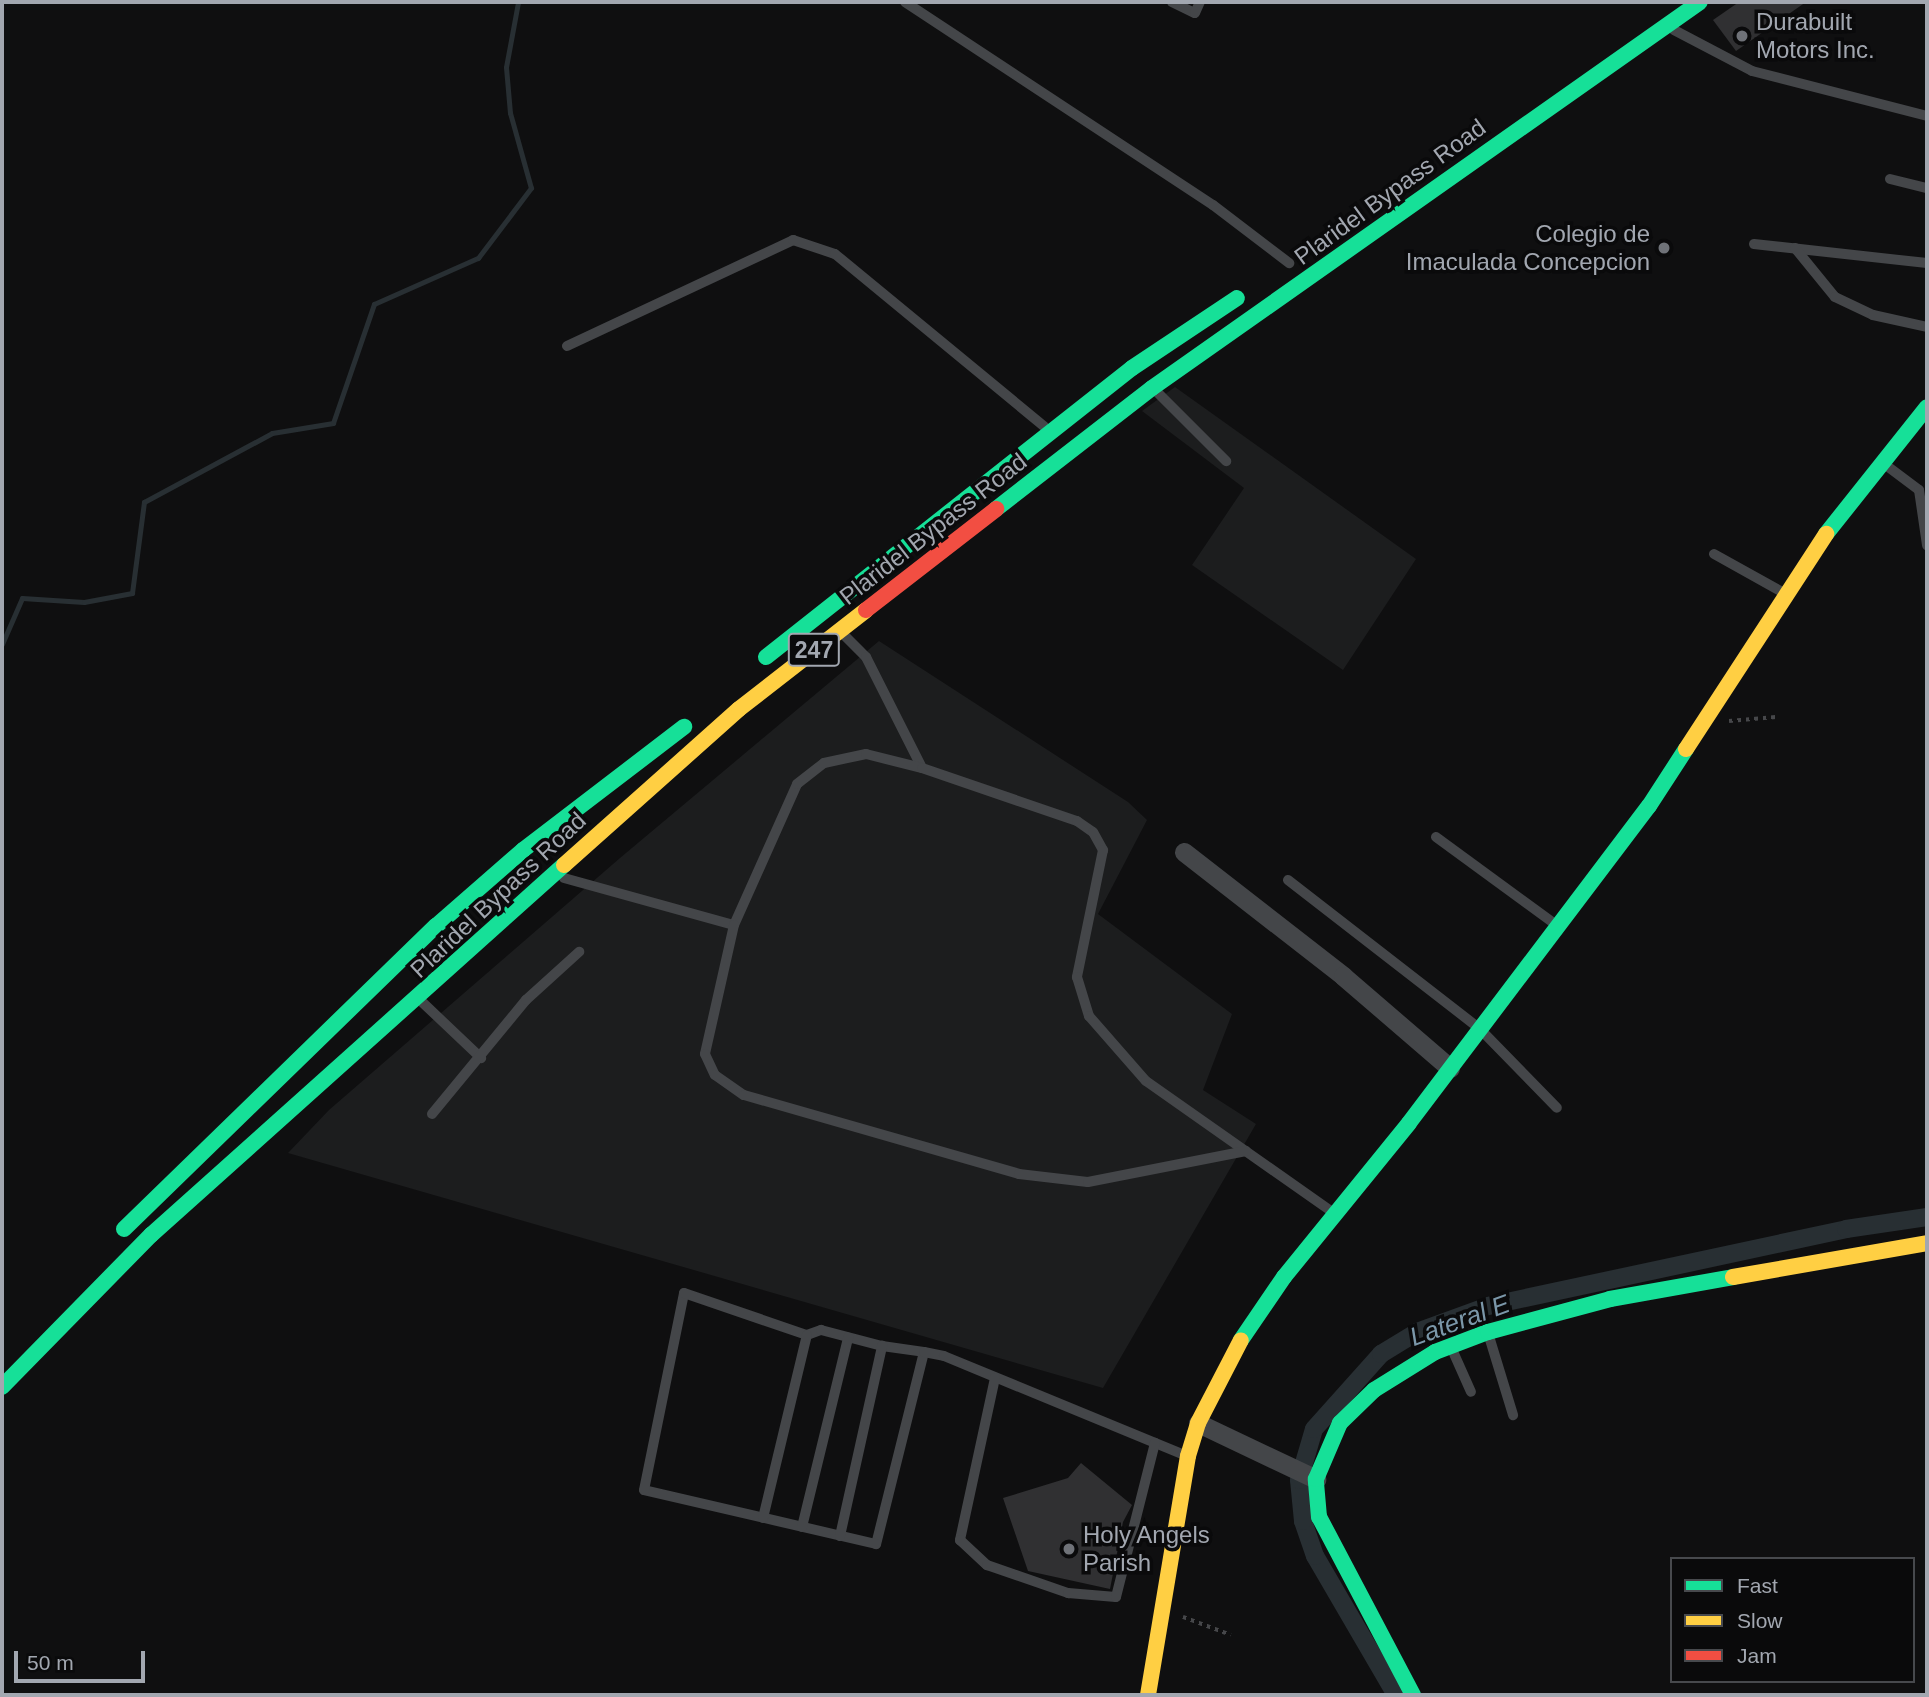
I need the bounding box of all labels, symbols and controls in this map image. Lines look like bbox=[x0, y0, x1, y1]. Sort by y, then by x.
place label: Durabuilt Motors Inc. bbox=[1756, 8, 1875, 64]
marker: Durabuilt Motors Inc. bbox=[1734, 28, 1750, 44]
street label: Plaridel Bypass Road bbox=[1289, 113, 1491, 271]
place label: Colegio de Imaculada Concepcion bbox=[1406, 220, 1650, 276]
marker: Colegio de Imaculada Concepcion bbox=[1656, 240, 1672, 256]
street label: Plaridel Bypass Road bbox=[834, 447, 1032, 611]
road number: 247 bbox=[788, 630, 840, 670]
street label: Plaridel Bypass Road bbox=[404, 806, 592, 984]
water label: Lateral E bbox=[1406, 1289, 1514, 1353]
place label: Holy Angels Parish bbox=[1083, 1521, 1211, 1577]
marker: Holy Angels Parish bbox=[1061, 1541, 1077, 1557]
legend bbox=[1670, 1557, 1915, 1683]
text: Fast bbox=[1737, 1574, 1778, 1597]
text: Slow bbox=[1737, 1609, 1783, 1632]
scale bar bbox=[18, 1638, 149, 1682]
text: Jam bbox=[1737, 1644, 1777, 1667]
text: 50 m bbox=[27, 1651, 74, 1674]

